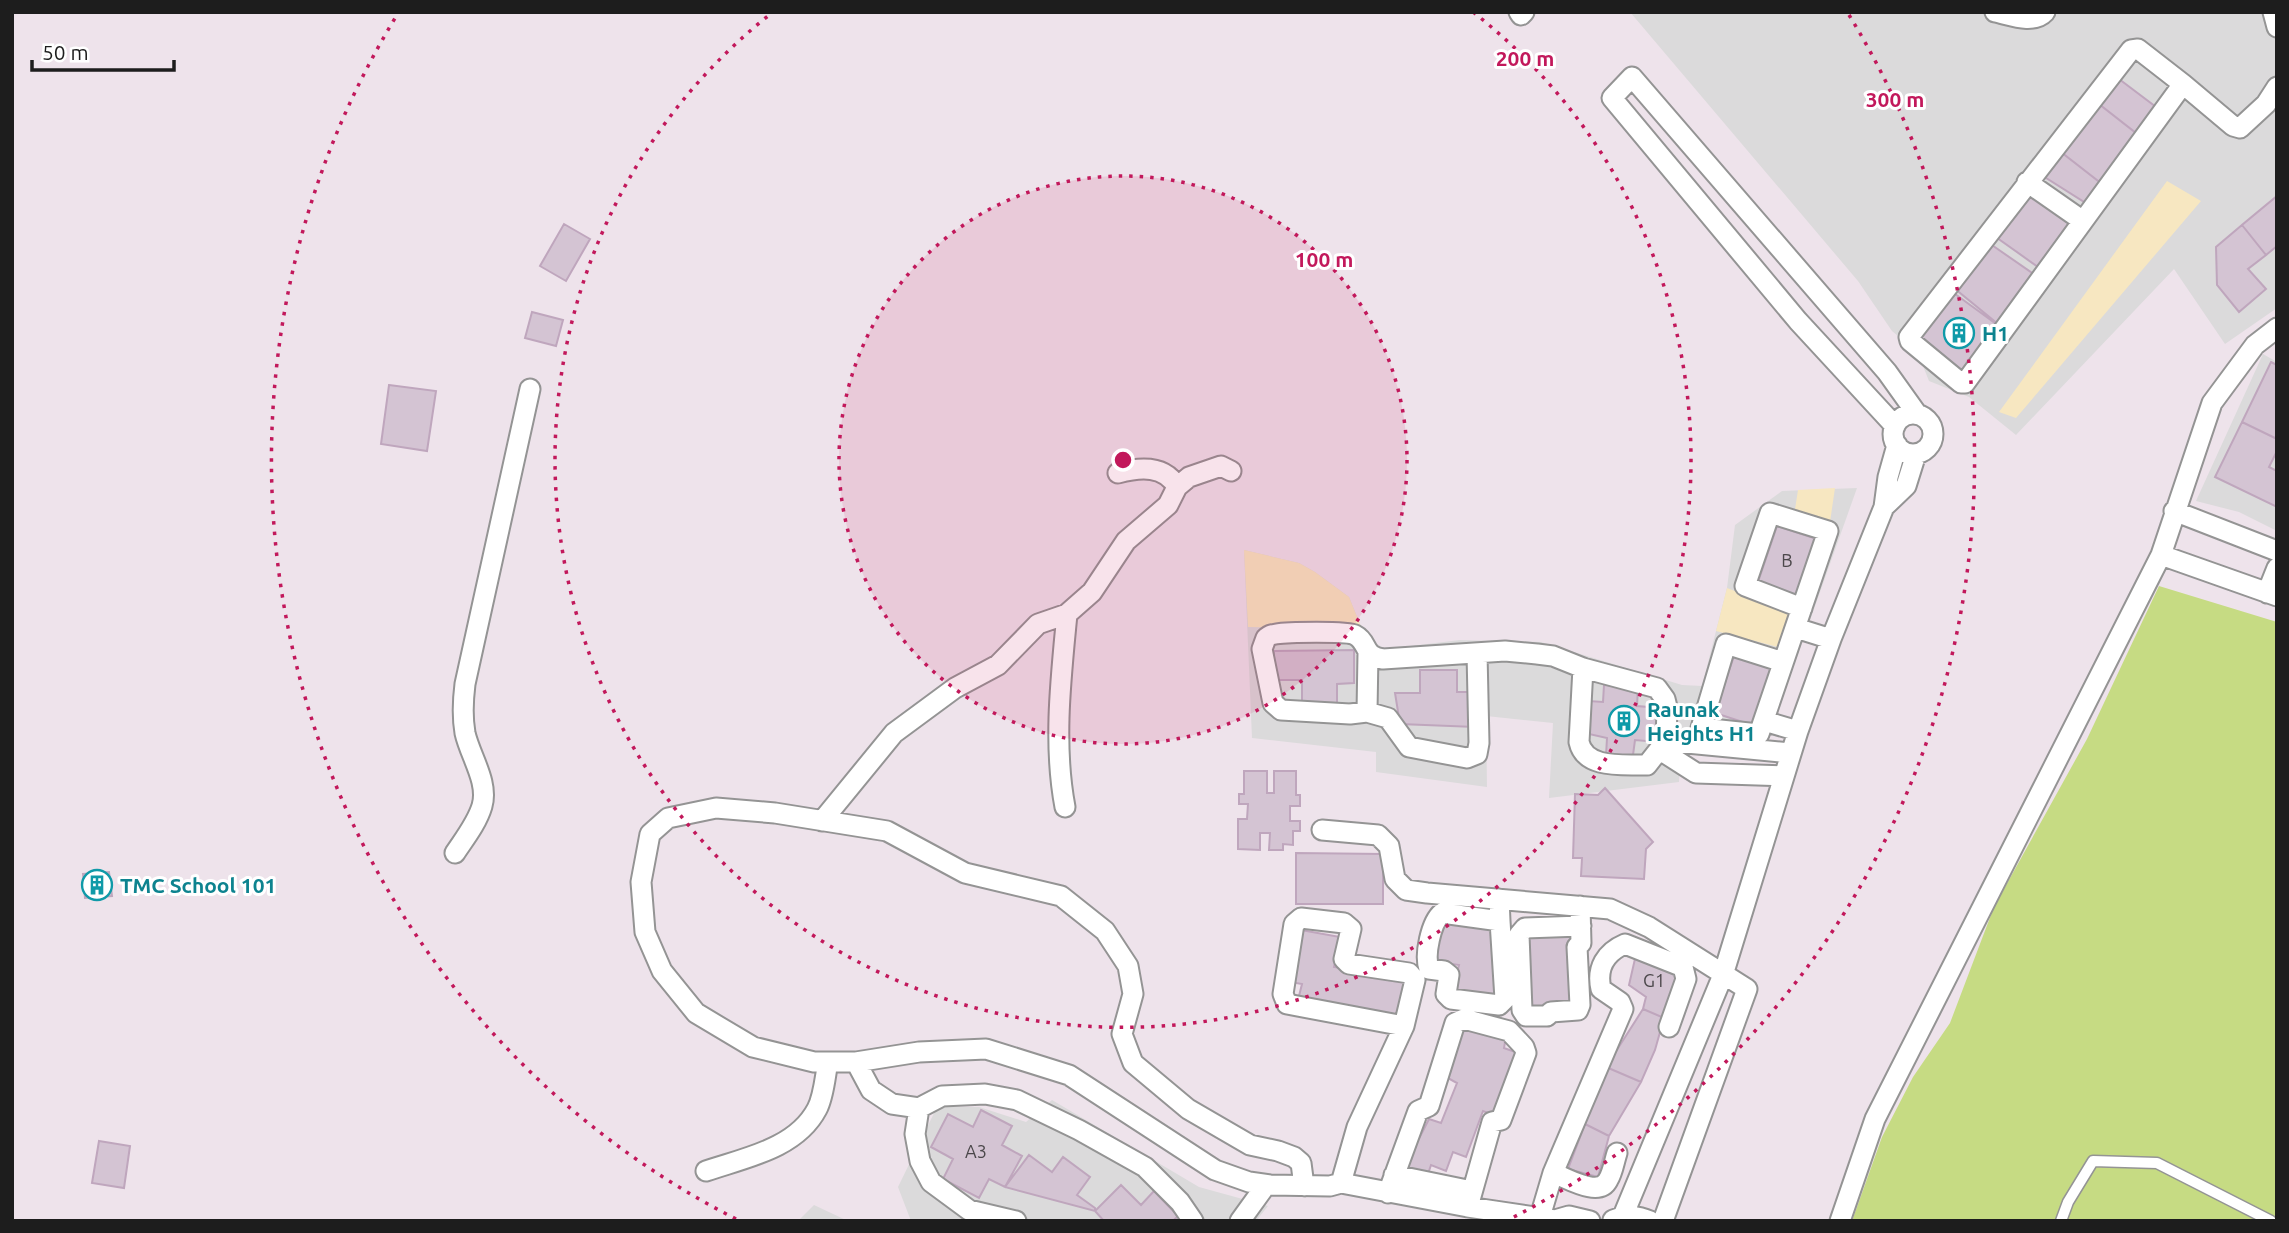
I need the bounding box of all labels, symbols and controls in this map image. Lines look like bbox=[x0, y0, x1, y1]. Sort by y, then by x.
scale bar bbox=[32, 28, 173, 72]
text: 50 m bbox=[42, 40, 89, 64]
text: 200 m bbox=[1496, 46, 1554, 70]
text: 300 m bbox=[1866, 87, 1924, 111]
text: 100 m bbox=[1295, 247, 1353, 271]
building icon: H1 bbox=[1942, 316, 1976, 350]
place label: H1 bbox=[1982, 321, 2009, 345]
centre of rings bbox=[1111, 448, 1135, 472]
house number: B bbox=[1781, 550, 1793, 570]
place label: Raunak Heights H1 bbox=[1647, 697, 1756, 745]
building icon: Raunak Heights H1 bbox=[1607, 704, 1641, 738]
building icon: TMC School 101 bbox=[80, 868, 114, 902]
place label: TMC School 101 bbox=[120, 873, 276, 897]
house number: G1 bbox=[1643, 970, 1665, 990]
house number: A3 bbox=[965, 1141, 987, 1161]

